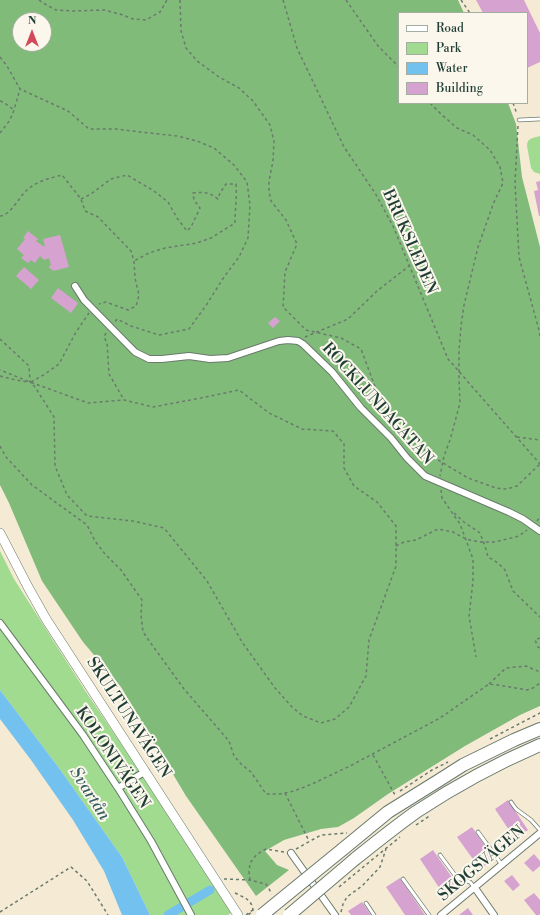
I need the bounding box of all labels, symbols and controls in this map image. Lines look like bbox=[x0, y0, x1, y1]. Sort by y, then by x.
north arrow bbox=[12, 12, 52, 52]
legend bbox=[398, 12, 528, 104]
text: N bbox=[28, 14, 36, 28]
text: Road bbox=[436, 21, 464, 36]
text: Park bbox=[436, 41, 461, 56]
text: Water bbox=[436, 61, 468, 76]
text: Building bbox=[436, 81, 483, 96]
street label: BRUKSLEDEN bbox=[377, 187, 441, 297]
street label: ROCKLUNDAGATAN bbox=[317, 339, 437, 469]
street label: SKULTUNAVÄGEN bbox=[82, 654, 174, 782]
street label: KOLONIVÄGEN bbox=[71, 703, 153, 813]
water label: Svartån bbox=[64, 764, 114, 824]
street label: SKOGSVÄGEN bbox=[435, 822, 529, 906]

